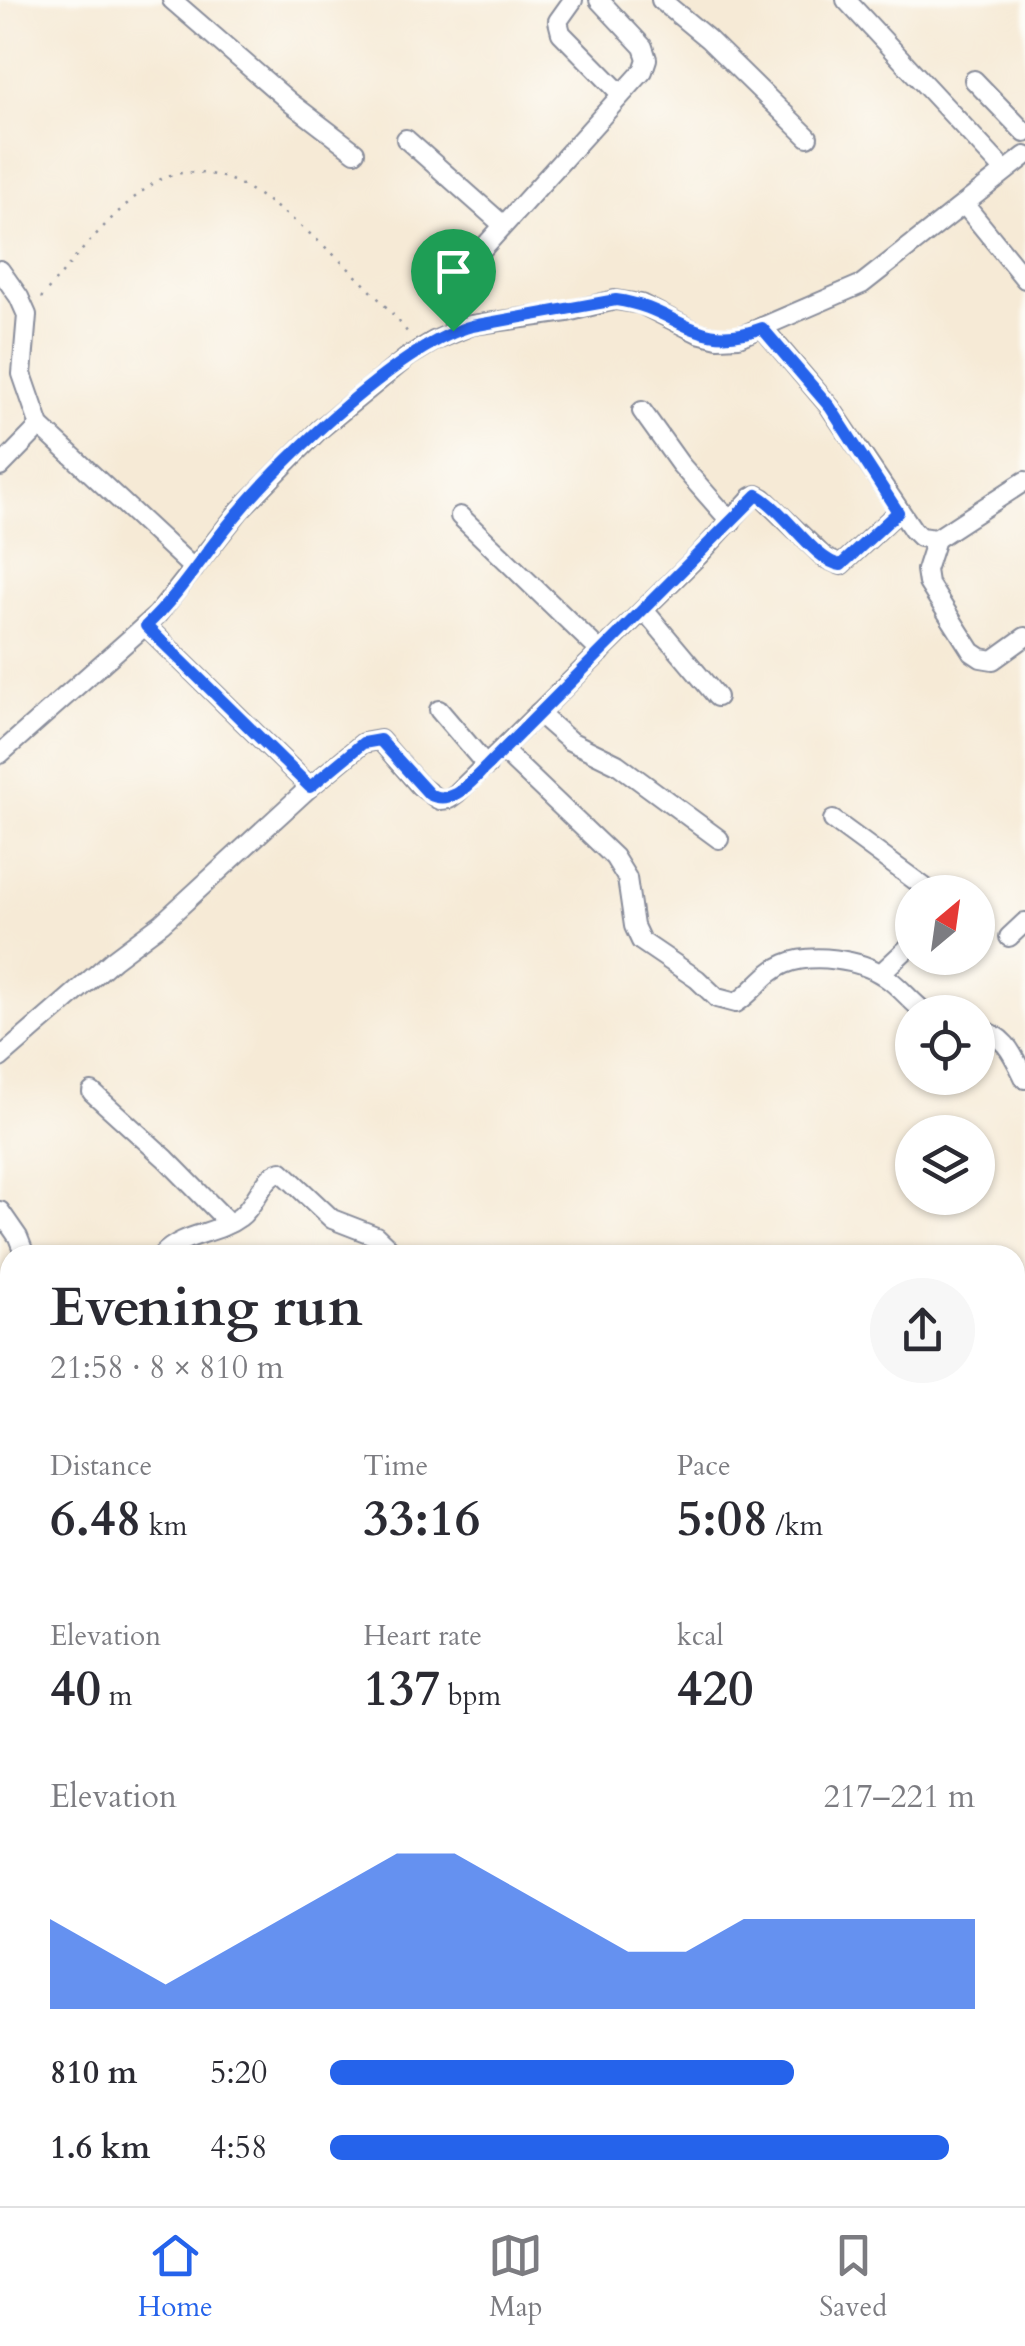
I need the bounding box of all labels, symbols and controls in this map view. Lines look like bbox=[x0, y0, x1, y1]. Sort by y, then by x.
pin bbox=[411, 229, 496, 332]
icon: arrive bbox=[426, 244, 481, 299]
north arrow bbox=[895, 875, 995, 975]
map controls bbox=[895, 875, 995, 1215]
button: locate bbox=[895, 995, 995, 1095]
button: layers bbox=[895, 1115, 995, 1215]
text: Evening run bbox=[50, 1271, 363, 1345]
button: share bbox=[870, 1278, 975, 1383]
text: 21:58 · 8 × 810 m bbox=[50, 1346, 284, 1390]
text: Distance bbox=[50, 1447, 152, 1485]
text: Time bbox=[363, 1447, 428, 1485]
text: Pace bbox=[677, 1447, 731, 1485]
text: 6.48 bbox=[50, 1485, 141, 1553]
text: 33:16 bbox=[363, 1485, 480, 1553]
text: 5:08 bbox=[677, 1485, 768, 1553]
text: km bbox=[141, 1507, 188, 1545]
text: /km bbox=[768, 1507, 823, 1545]
text: Elevation bbox=[50, 1617, 161, 1655]
text: Heart rate bbox=[363, 1617, 482, 1655]
text: kcal bbox=[677, 1617, 724, 1655]
text: 40 bbox=[50, 1655, 101, 1723]
text: 137 bbox=[363, 1655, 440, 1723]
text: 420 bbox=[677, 1655, 754, 1723]
text: m bbox=[101, 1677, 132, 1715]
text: bpm bbox=[440, 1677, 501, 1715]
text: Elevation bbox=[50, 1775, 177, 1819]
text: 217–221 m bbox=[823, 1775, 975, 1819]
text: 810 m bbox=[50, 2051, 137, 2095]
text: 5:20 bbox=[210, 2051, 267, 2095]
text: 1.6 km bbox=[50, 2126, 150, 2170]
text: 4:58 bbox=[210, 2126, 267, 2170]
tab: Home bbox=[138, 2228, 213, 2326]
tab: Map bbox=[488, 2228, 543, 2326]
tab: Saved bbox=[819, 2228, 887, 2326]

